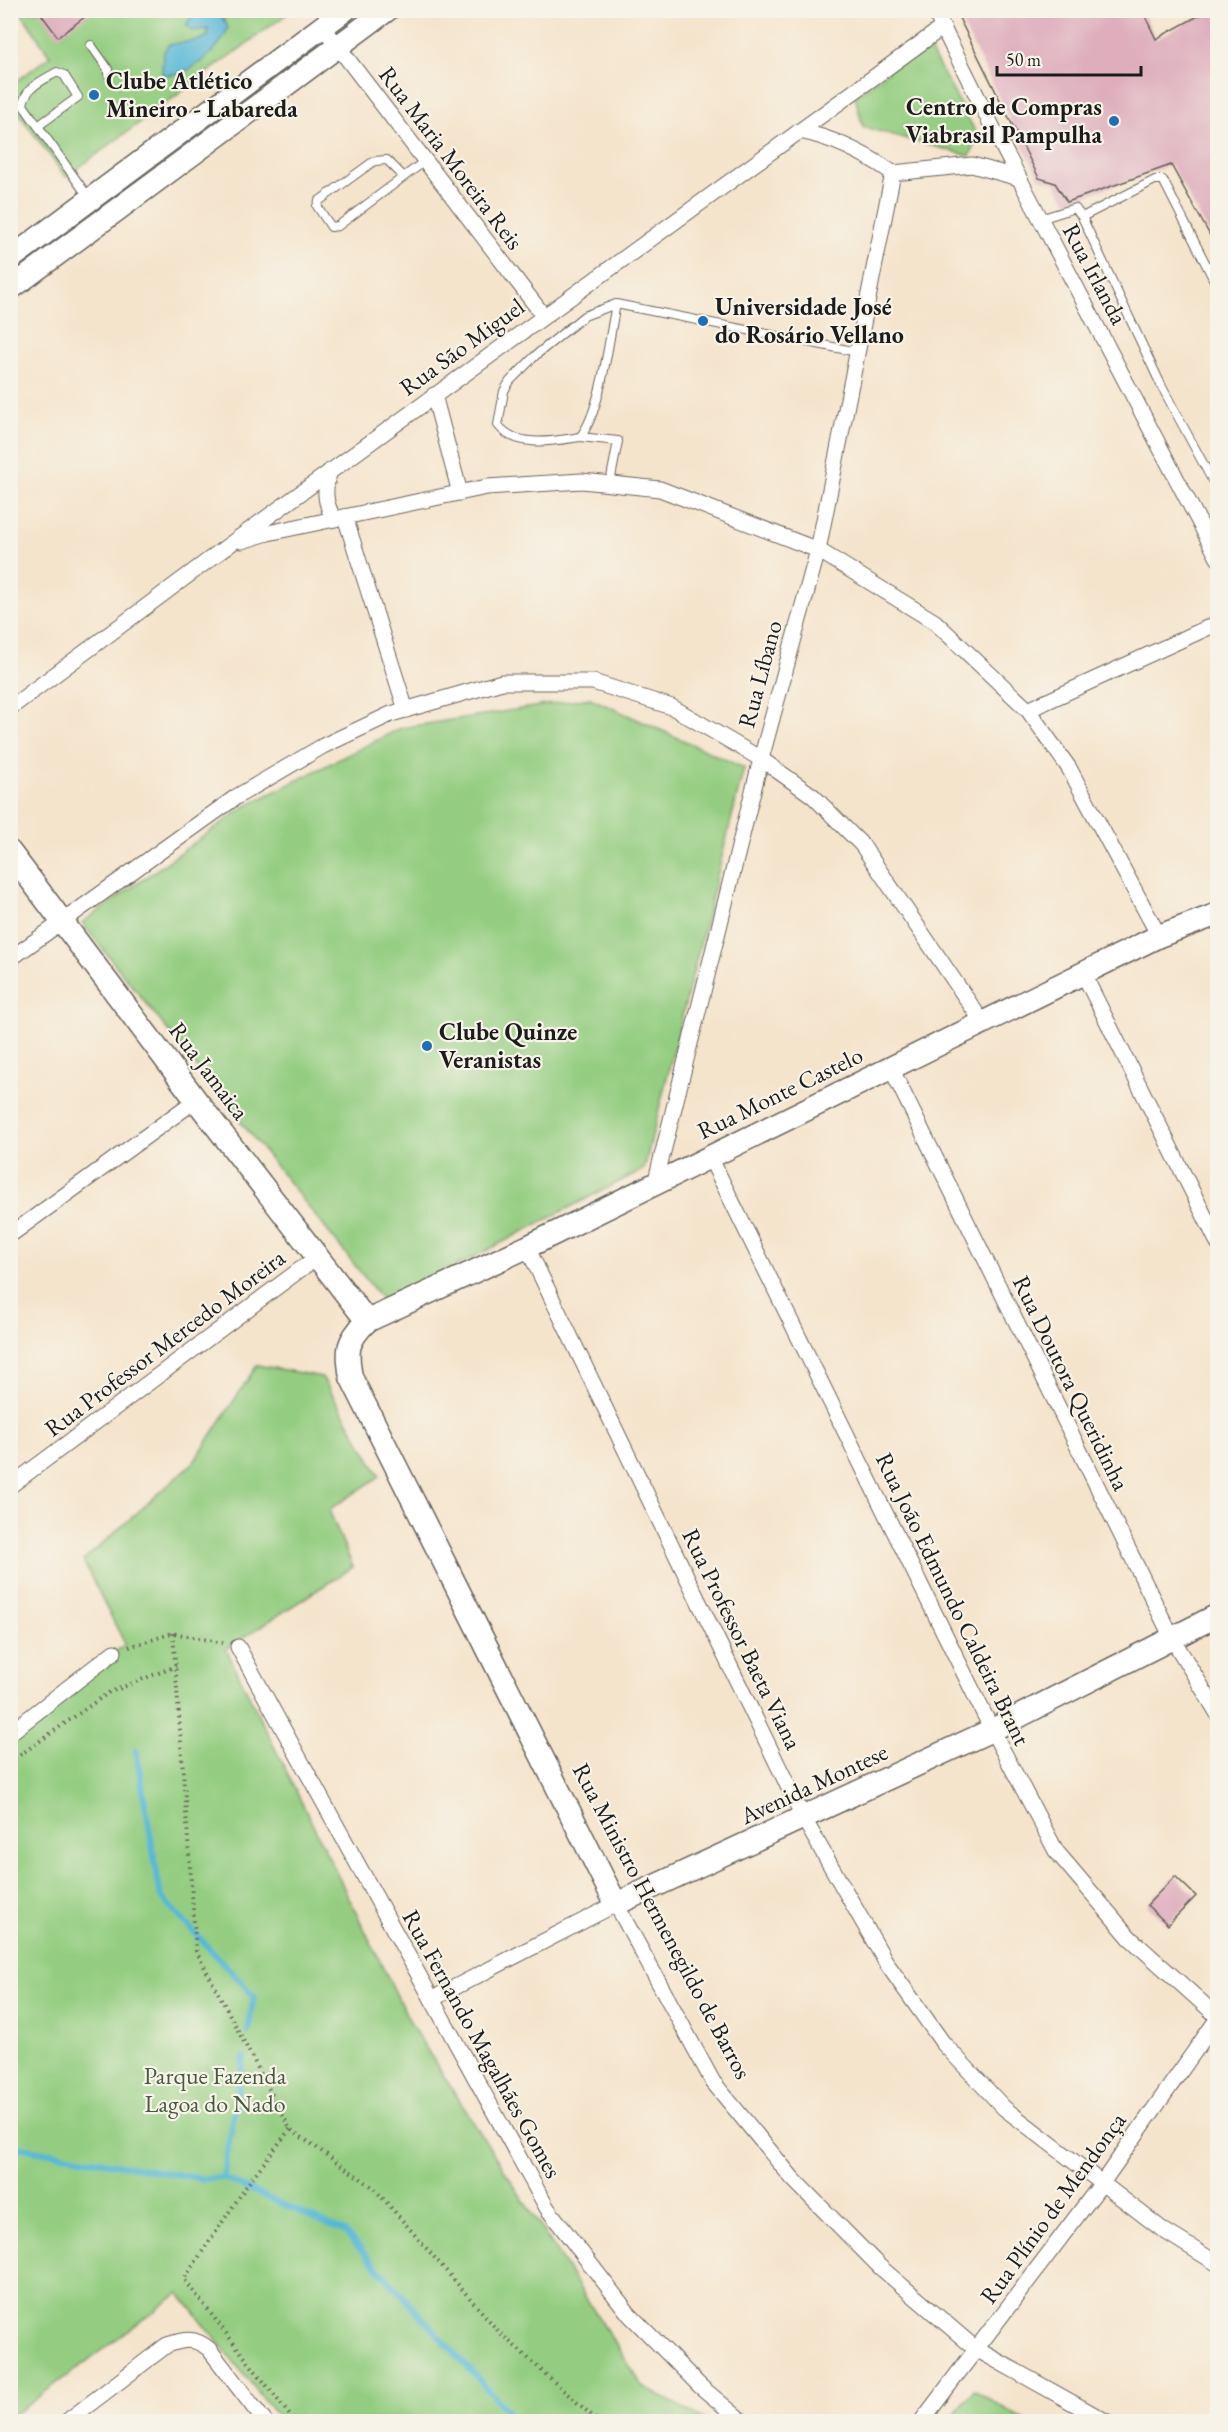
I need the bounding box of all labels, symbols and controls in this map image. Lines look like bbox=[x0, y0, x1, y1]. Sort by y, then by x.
scale bar bbox=[997, 39, 1141, 77]
text: 50 m bbox=[1006, 48, 1041, 71]
street label: Rua Maria Moreira Reis bbox=[372, 60, 531, 256]
place label: Clube Atlético Mineiro - Labareda bbox=[106, 65, 298, 124]
marker: Clube Atlético Mineiro - Labareda bbox=[87, 88, 101, 102]
place label: Centro de Compras Viabrasil Pampulha bbox=[905, 91, 1102, 150]
marker: Centro de Compras Viabrasil Pampulha bbox=[1107, 114, 1121, 128]
street label: Rua Irlanda bbox=[1056, 218, 1135, 330]
street label: Rua São Miguel bbox=[393, 291, 531, 402]
place label: Universidade José do Rosário Vellano bbox=[715, 291, 904, 350]
marker: Universidade José do Rosário Vellano bbox=[696, 314, 710, 328]
street label: Rua Líbano bbox=[730, 617, 789, 731]
street label: Rua Jamaica bbox=[162, 1015, 257, 1126]
place label: Clube Quinze Veranistas bbox=[439, 1016, 577, 1075]
marker: Clube Quinze Veranistas bbox=[420, 1039, 434, 1053]
street label: Rua Monte Castelo bbox=[692, 1039, 868, 1146]
street label: Rua Professor Mercedo Moreira bbox=[38, 1242, 292, 1443]
street label: Rua Doutora Queridinha bbox=[1006, 1270, 1137, 1496]
street label: Rua João Edmundo Caldeira Brant bbox=[869, 1447, 1038, 1751]
street label: Rua Professor Baeta Viana bbox=[675, 1523, 810, 1755]
street label: Avenida Montese bbox=[734, 1736, 892, 1832]
street label: Rua Ministro Hermenegildo de Barros bbox=[566, 1757, 759, 2084]
street label: Rua Fernando Magalhães Gomes bbox=[396, 1904, 569, 2183]
park label: Parque Fazenda Lagoa do Nado bbox=[144, 2060, 287, 2119]
street label: Rua Plínio de Mendonça bbox=[973, 2105, 1133, 2310]

